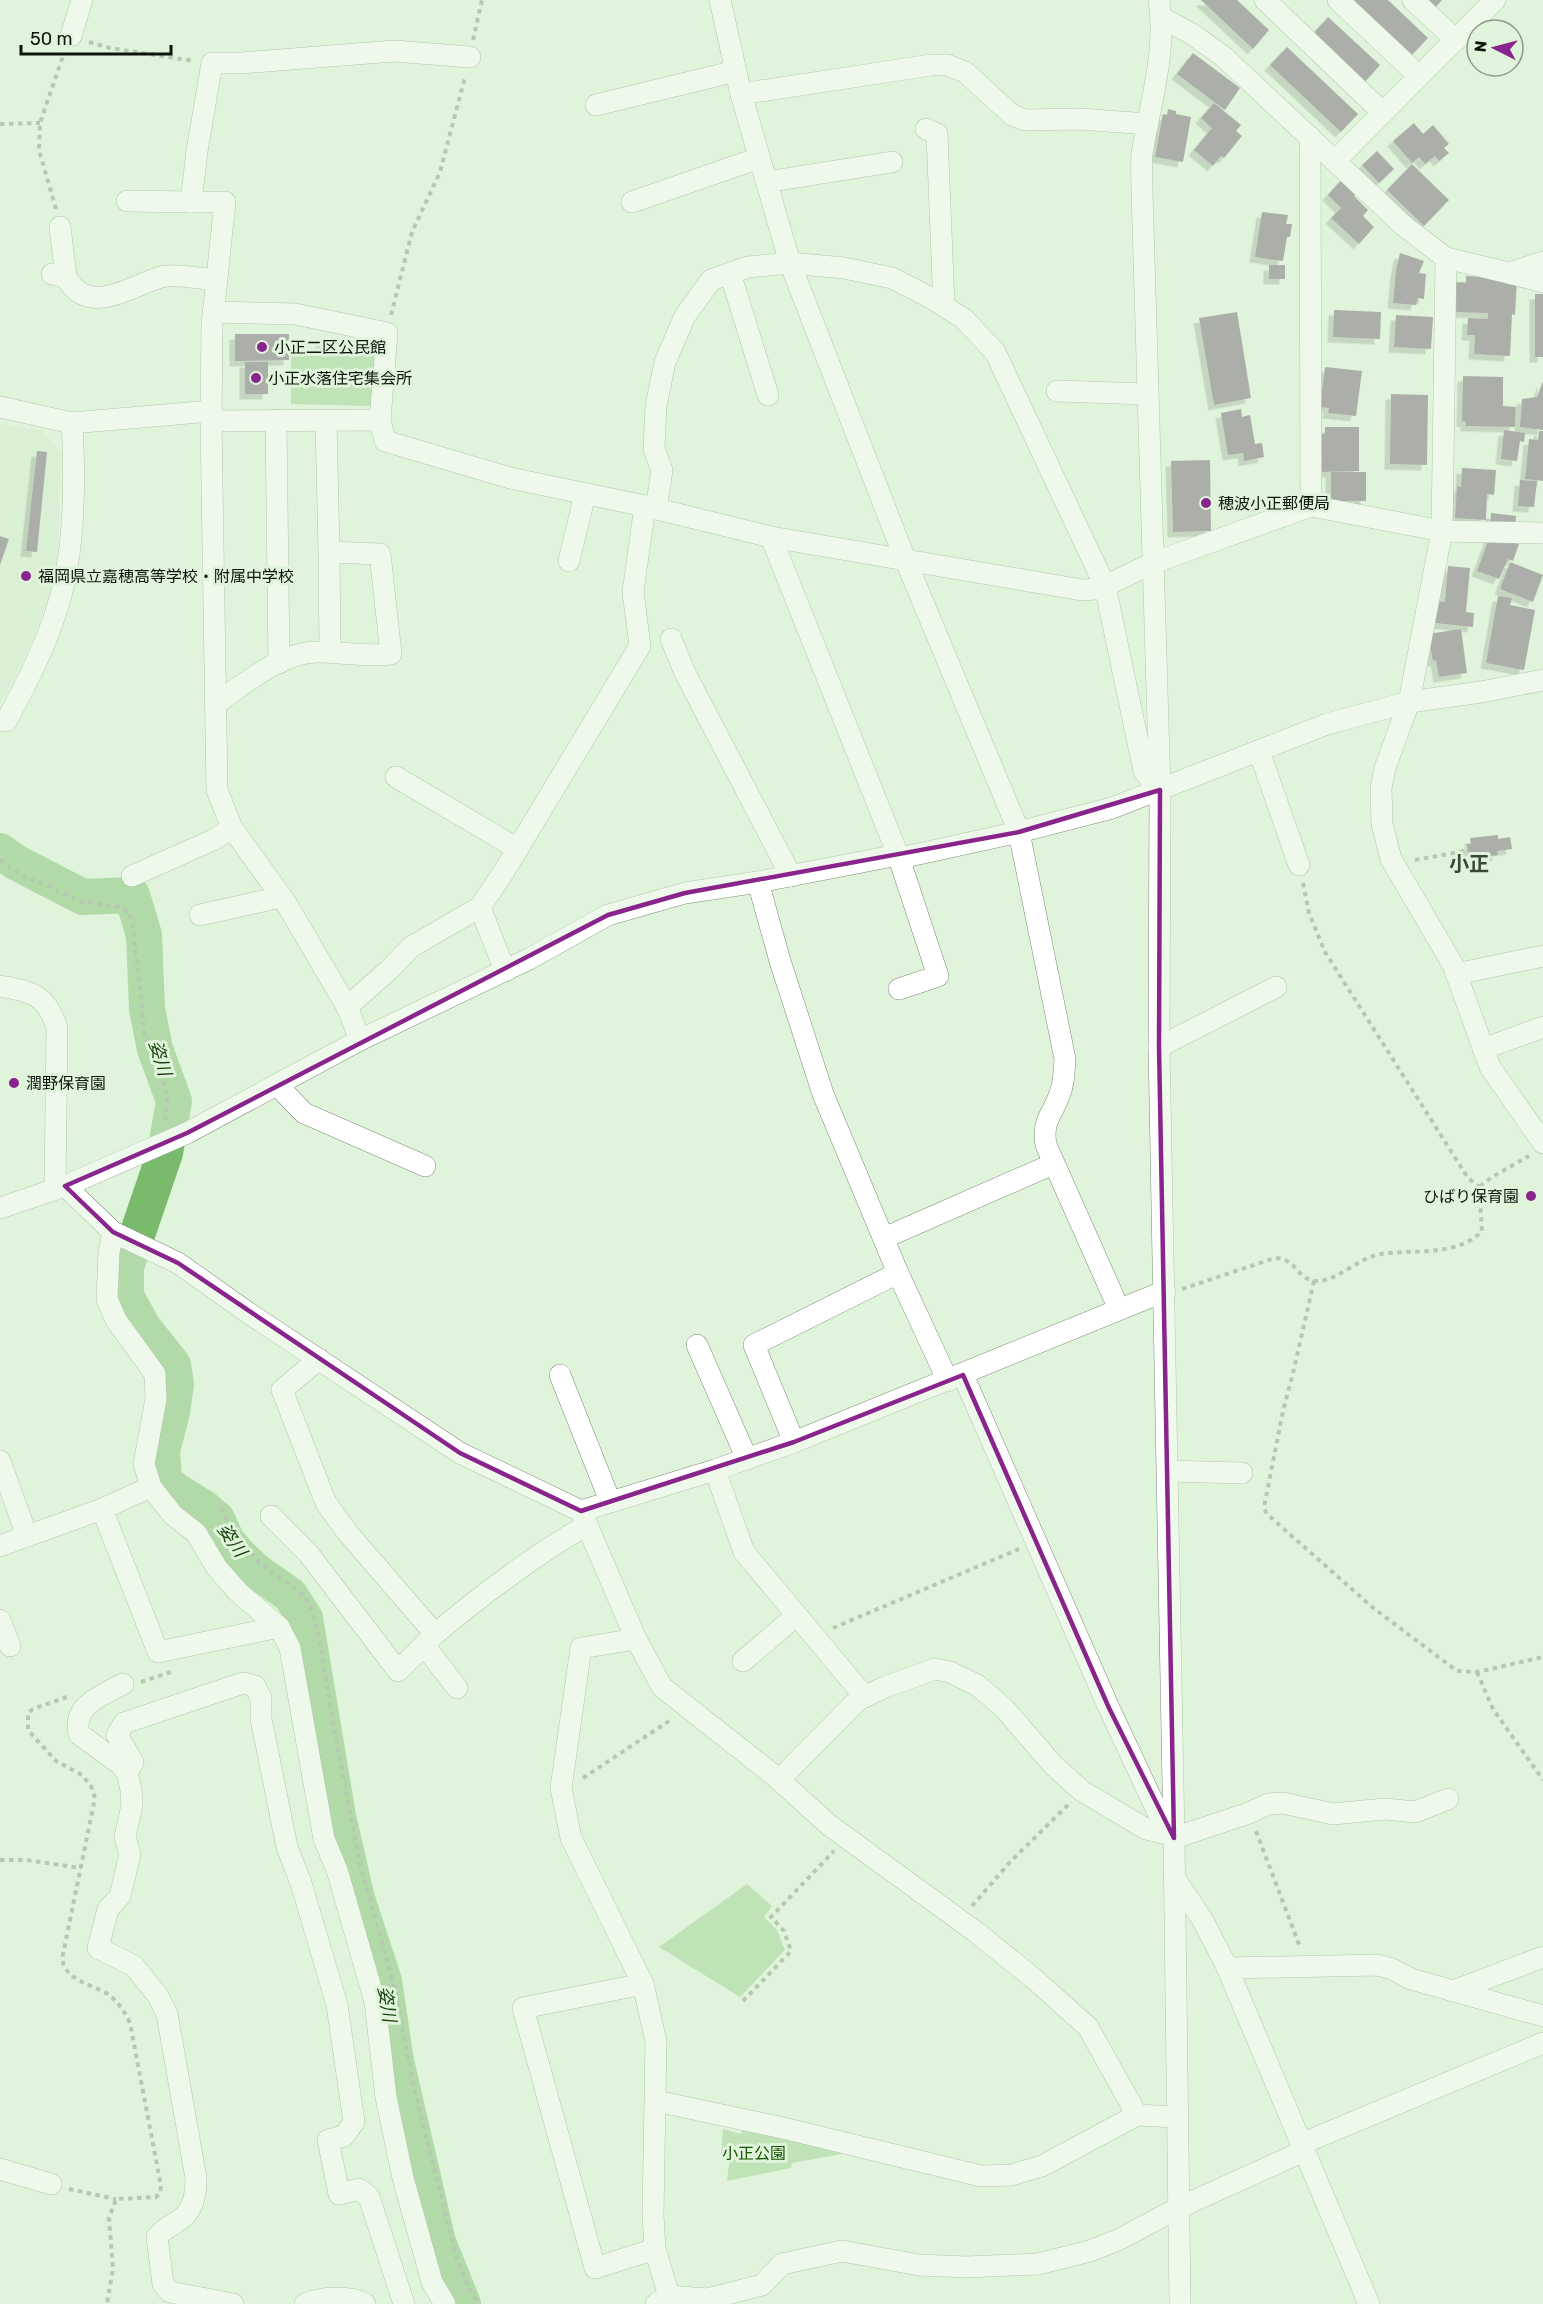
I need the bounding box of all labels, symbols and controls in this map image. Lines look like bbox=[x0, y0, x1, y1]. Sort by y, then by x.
scale bar bbox=[21, 18, 171, 56]
north arrow bbox=[1465, 18, 1525, 78]
text: 50 m bbox=[30, 28, 73, 50]
text: N bbox=[1471, 40, 1491, 53]
place label: 小正二区公民館 bbox=[274, 338, 386, 357]
marker: 小正二区公民館 bbox=[255, 340, 269, 354]
place label: 小正水落住宅集会所 bbox=[268, 369, 412, 388]
marker: 小正水落住宅集会所 bbox=[249, 371, 263, 385]
place label: 穂波小正郵便局 bbox=[1218, 494, 1330, 513]
marker: 穂波小正郵便局 bbox=[1199, 496, 1213, 510]
place label: 福岡県立嘉穂高等学校・附属中学校 bbox=[38, 567, 294, 586]
marker: 福岡県立嘉穂高等学校・附属中学校 bbox=[19, 569, 33, 583]
district label: 小正 bbox=[1449, 852, 1489, 876]
water label: 姿川 bbox=[144, 1038, 176, 1080]
place label: 潤野保育園 bbox=[26, 1074, 106, 1093]
marker: 潤野保育園 bbox=[7, 1076, 21, 1090]
place label: ひばり保育園 bbox=[1423, 1187, 1519, 1206]
marker: ひばり保育園 bbox=[1524, 1189, 1538, 1203]
water label: 姿川 bbox=[213, 1519, 252, 1563]
water label: 姿川 bbox=[373, 1985, 401, 2025]
park label: 小正公園 bbox=[722, 2144, 786, 2163]

